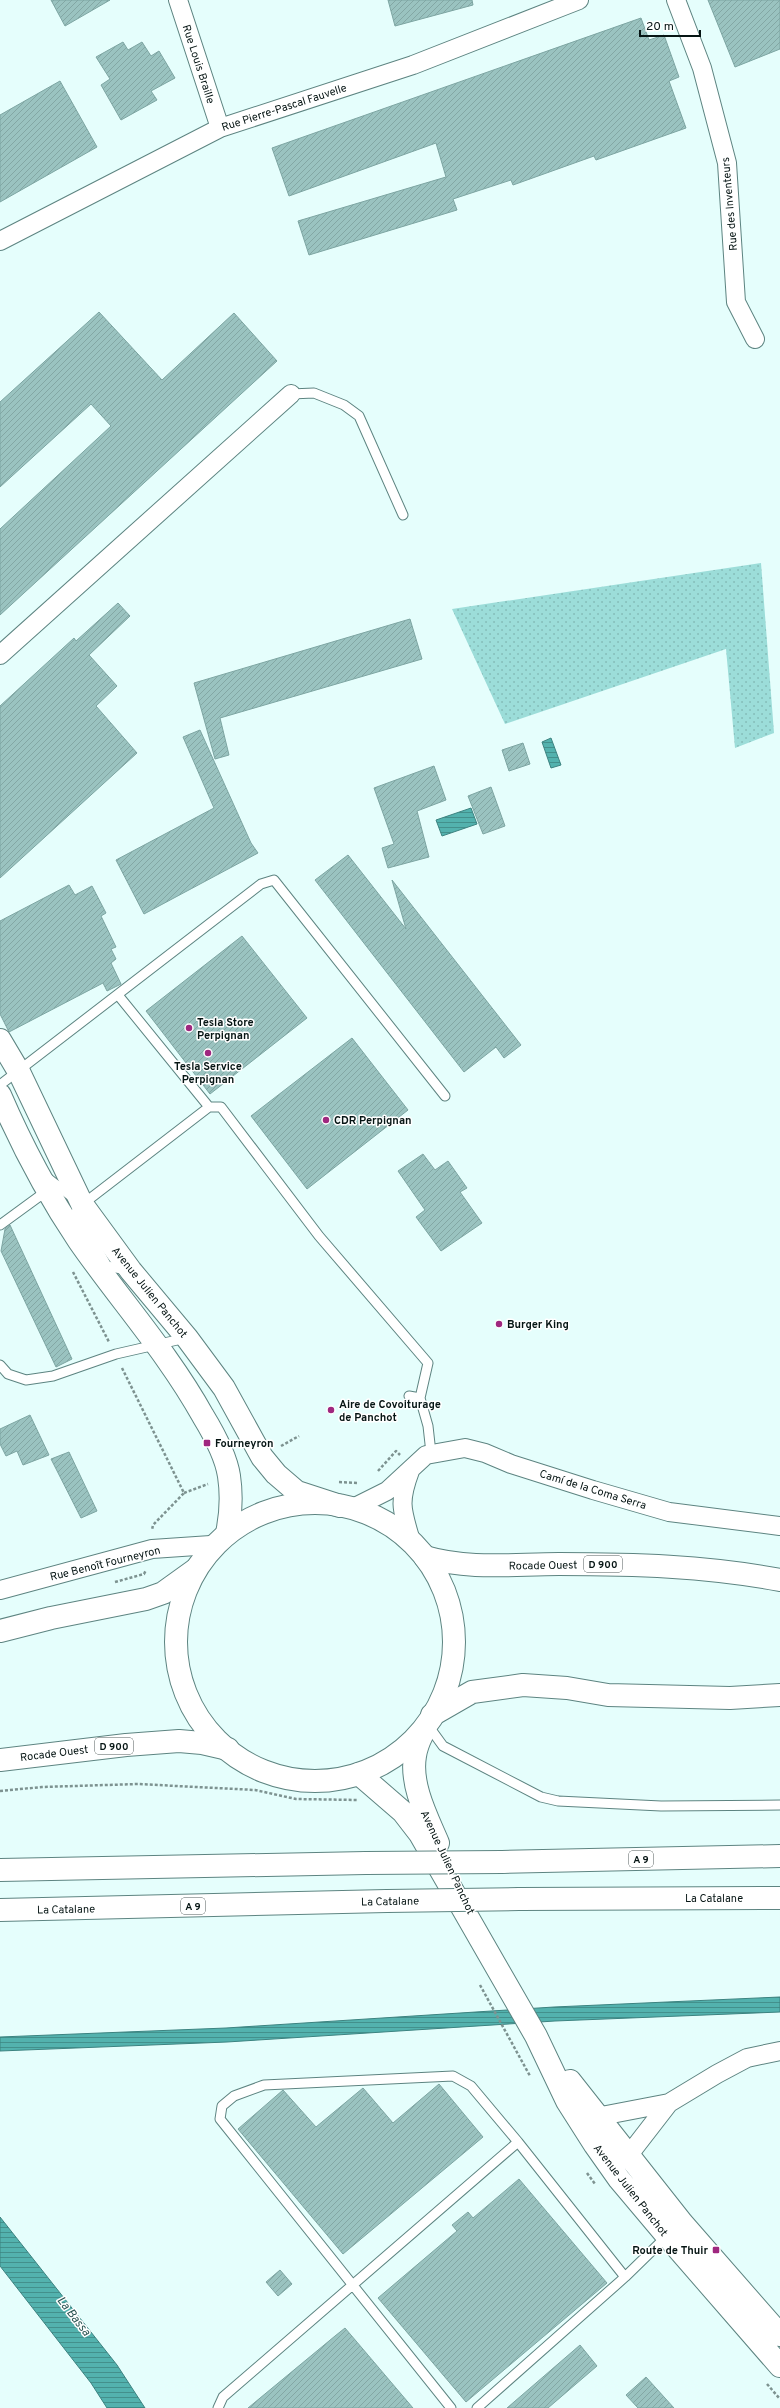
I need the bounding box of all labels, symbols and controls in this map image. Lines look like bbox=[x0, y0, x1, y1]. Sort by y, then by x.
scale bar bbox=[640, 12, 700, 38]
text: 20 m bbox=[646, 19, 674, 35]
street label: Rue Louis Braille bbox=[179, 23, 217, 106]
street label: Rue Pierre-Pascal Fauvelle bbox=[220, 81, 349, 135]
street label: Rue des Inventeurs bbox=[719, 156, 741, 251]
place label: Tesla Store Perpignan bbox=[197, 1016, 254, 1043]
marker: Tesla Store Perpignan bbox=[184, 1023, 194, 1033]
marker: Tesla Service Perpignan bbox=[203, 1048, 213, 1058]
place label: Tesla Service Perpignan bbox=[174, 1060, 242, 1087]
place label: CDR Perpignan bbox=[334, 1114, 412, 1128]
marker: CDR Perpignan bbox=[321, 1115, 331, 1125]
street label: Avenue Julien Panchot bbox=[108, 1244, 190, 1341]
place label: Burger King bbox=[507, 1318, 569, 1332]
marker: Burger King bbox=[494, 1319, 504, 1329]
place label: Aire de Covoiturage de Panchot bbox=[339, 1398, 441, 1425]
marker: Aire de Covoiturage de Panchot bbox=[326, 1405, 336, 1415]
place label: Fourneyron bbox=[215, 1437, 273, 1451]
marker: Fourneyron bbox=[202, 1438, 212, 1448]
street label: Camí de la Coma Serra bbox=[538, 1467, 648, 1513]
street label: Rue Benoît Fourneyron bbox=[49, 1543, 162, 1584]
road number: D 900 bbox=[584, 1556, 622, 1572]
street label: Rocade Ouest bbox=[509, 1558, 577, 1574]
road number: D 900 bbox=[95, 1738, 133, 1754]
street label: Rocade Ouest bbox=[19, 1743, 89, 1765]
street label: Avenue Julien Panchot bbox=[417, 1808, 477, 1917]
road number: A 9 bbox=[629, 1851, 653, 1867]
street label: La Catalane bbox=[685, 1892, 743, 1906]
street label: La Catalane bbox=[361, 1894, 419, 1910]
road number: A 9 bbox=[181, 1898, 205, 1914]
street label: La Catalane bbox=[37, 1902, 95, 1918]
street label: Avenue Julien Panchot bbox=[590, 2142, 671, 2239]
place label: Route de Thuir bbox=[632, 2244, 708, 2258]
marker: Route de Thuir bbox=[711, 2245, 721, 2255]
water label: La Bassa bbox=[53, 2294, 94, 2340]

